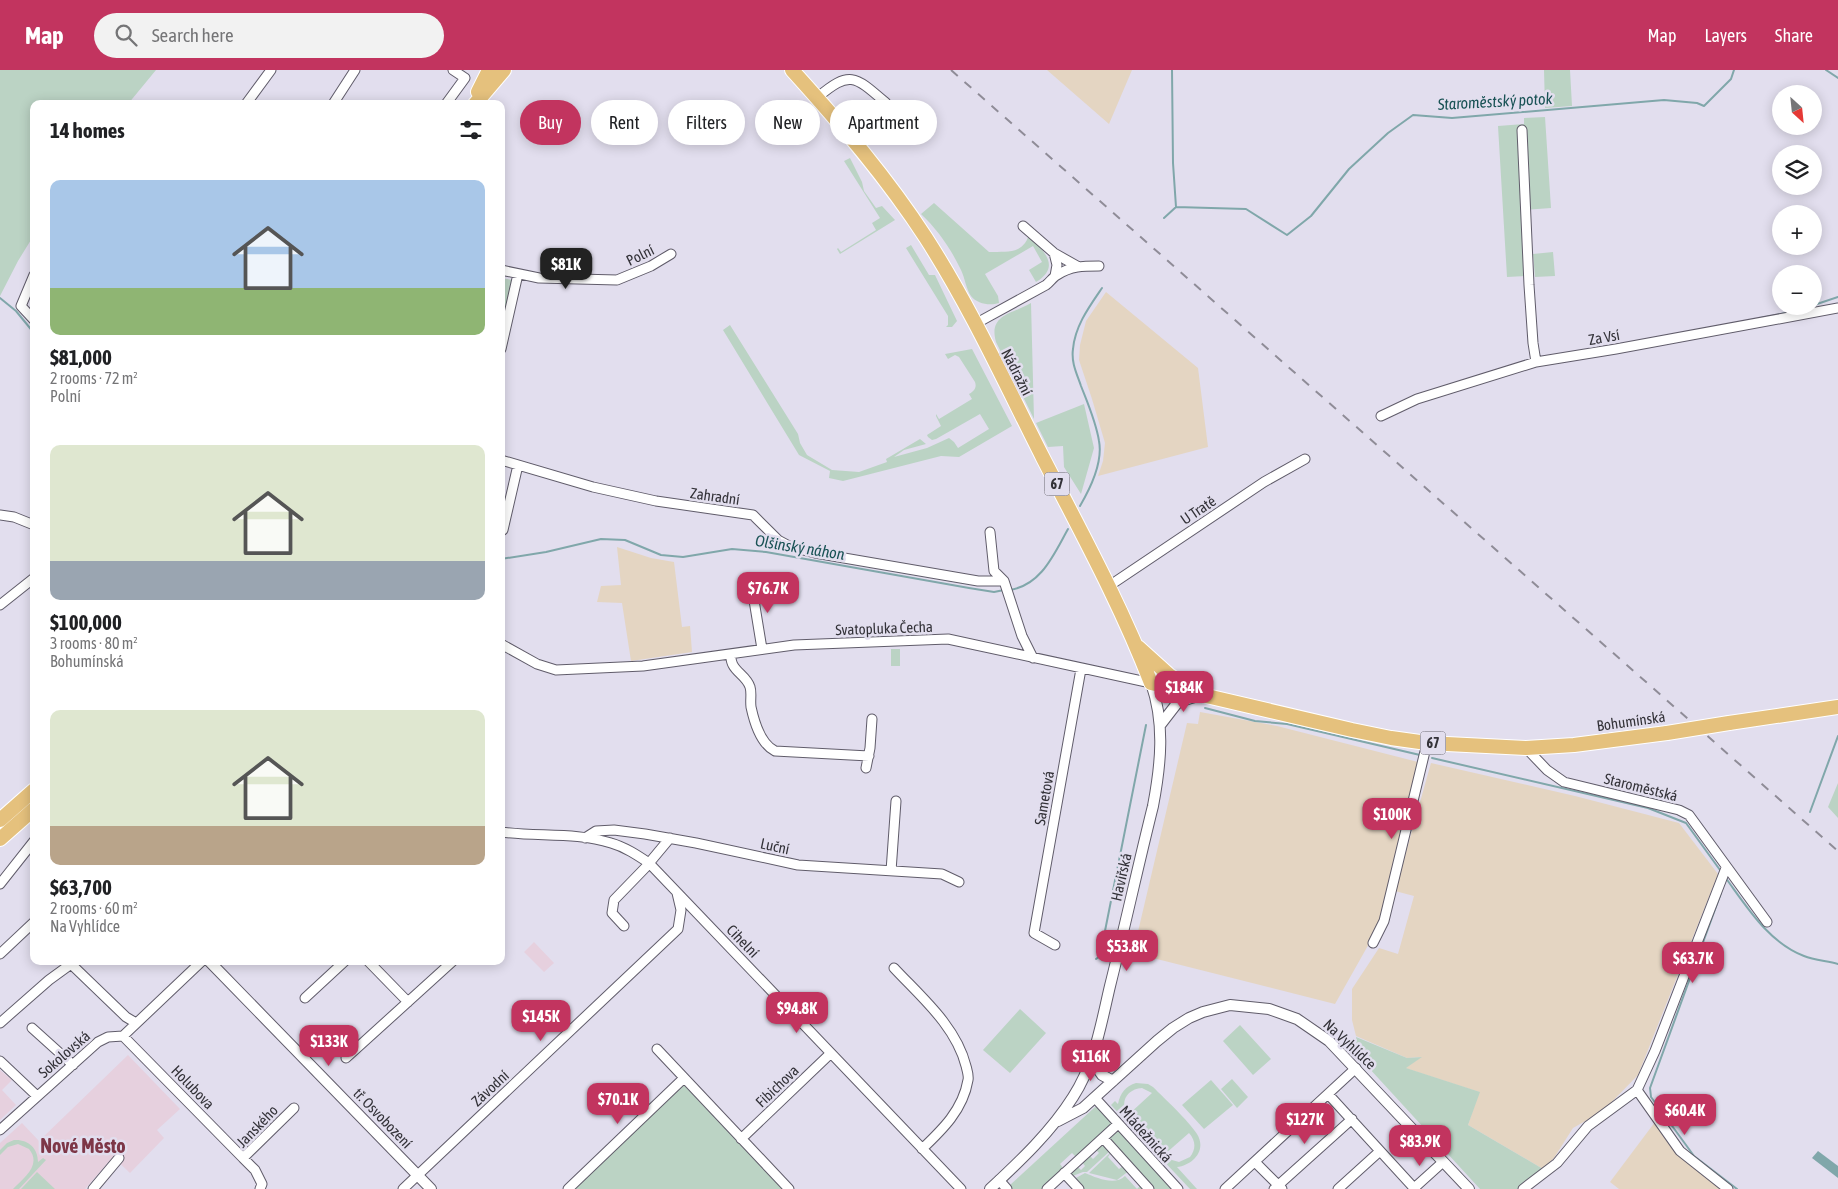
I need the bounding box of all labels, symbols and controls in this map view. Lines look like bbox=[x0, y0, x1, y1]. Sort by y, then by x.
search box bbox=[94, 13, 444, 58]
icon: search bbox=[112, 21, 140, 49]
text: Map bbox=[25, 22, 64, 49]
text: Search here bbox=[152, 24, 234, 46]
text: Map bbox=[1647, 25, 1676, 46]
text: Layers bbox=[1704, 25, 1747, 46]
text: Share bbox=[1775, 25, 1813, 46]
north arrow bbox=[1772, 85, 1822, 135]
map controls bbox=[1772, 85, 1822, 315]
water label: Staroměstský potok bbox=[1436, 89, 1554, 114]
chip: Buy bbox=[520, 100, 581, 145]
chip: Rent bbox=[591, 100, 658, 145]
chip: Filters bbox=[668, 100, 745, 145]
chip: New bbox=[755, 100, 820, 145]
chip: Apartment bbox=[830, 100, 937, 145]
icon: filters bbox=[457, 116, 485, 144]
text: 14 homes bbox=[50, 118, 125, 142]
button: layers bbox=[1772, 145, 1822, 195]
button: + bbox=[1772, 205, 1822, 255]
icon: home bbox=[223, 213, 313, 303]
street label: Polní bbox=[623, 241, 657, 269]
pin: $81K bbox=[536, 248, 596, 290]
text: $81K bbox=[551, 255, 581, 273]
button: − bbox=[1772, 265, 1822, 315]
street label: Za Vsí bbox=[1587, 326, 1622, 348]
text: $81,000 bbox=[50, 345, 112, 369]
street label: Nádražní bbox=[998, 346, 1036, 399]
text: 2 rooms · 72 m² bbox=[50, 369, 138, 387]
text: Polní bbox=[50, 387, 81, 405]
road number: 67 bbox=[1044, 472, 1070, 496]
icon: home bbox=[223, 478, 313, 568]
street label: Zahradní bbox=[689, 484, 741, 508]
street label: U Tratě bbox=[1177, 492, 1219, 528]
water label: Olšinský náhon bbox=[754, 531, 846, 564]
pin: $76.7K bbox=[727, 572, 809, 614]
text: $76.7K bbox=[748, 579, 788, 597]
text: $100,000 bbox=[50, 610, 122, 634]
street label: Svatopluka Čecha bbox=[835, 618, 933, 638]
text: 3 rooms · 80 m² bbox=[50, 634, 138, 652]
text: Bohumínská bbox=[50, 652, 124, 670]
pin: $184K bbox=[1149, 670, 1219, 713]
text: $184K bbox=[1165, 678, 1203, 696]
street label: Bohumínská bbox=[1596, 708, 1666, 734]
road number: 67 bbox=[1420, 731, 1446, 754]
icon: home bbox=[223, 743, 313, 833]
street label: Sametová bbox=[1031, 769, 1057, 827]
street label: Staroměstská bbox=[1602, 770, 1680, 804]
pin: $100K bbox=[1357, 798, 1427, 840]
text: $100K bbox=[1373, 805, 1411, 823]
street label: Luční bbox=[759, 835, 792, 857]
street label: Havířská bbox=[1107, 851, 1135, 903]
text: $63,700 bbox=[50, 875, 112, 899]
text: 2 rooms · 60 m² bbox=[50, 899, 138, 917]
text: Na Vyhlídce bbox=[50, 917, 120, 935]
street label: Cihelní bbox=[723, 921, 763, 961]
pin: $53.8K bbox=[1086, 930, 1168, 972]
text: $53.8K bbox=[1107, 937, 1147, 955]
pin: $63.7K bbox=[1652, 942, 1734, 984]
text: $63.7K bbox=[1673, 949, 1713, 967]
pin: $94.8K bbox=[756, 992, 838, 1034]
text: $94.8K bbox=[777, 999, 817, 1017]
pin: $145K bbox=[506, 1000, 576, 1042]
text: $145K bbox=[522, 1007, 560, 1025]
street label: Na Vyhlídce bbox=[1320, 1015, 1380, 1073]
pin: $133K bbox=[294, 1024, 364, 1067]
street label: Sokolovská bbox=[35, 1027, 93, 1081]
text: $133K bbox=[310, 1032, 348, 1050]
pin: $116K bbox=[1056, 1040, 1126, 1082]
text: $116K bbox=[1072, 1047, 1110, 1065]
street label: Holubova bbox=[168, 1062, 218, 1112]
street label: Fibichova bbox=[752, 1062, 802, 1110]
street label: Závodní bbox=[468, 1066, 513, 1109]
pin: $70.1K bbox=[577, 1082, 659, 1125]
street label: tř. Osvobození bbox=[350, 1084, 416, 1152]
text: $70.1K bbox=[598, 1090, 638, 1108]
pin: $60.4K bbox=[1644, 1094, 1726, 1136]
street label: Janského bbox=[233, 1101, 281, 1151]
text: $60.4K bbox=[1665, 1101, 1705, 1119]
street label: Mládežnická bbox=[1116, 1102, 1176, 1166]
pin: $127K bbox=[1270, 1102, 1340, 1145]
text: $127K bbox=[1286, 1110, 1324, 1128]
pin: $83.9K bbox=[1379, 1124, 1461, 1167]
text: $83.9K bbox=[1400, 1132, 1440, 1150]
district label: Nové Město bbox=[40, 1134, 126, 1157]

